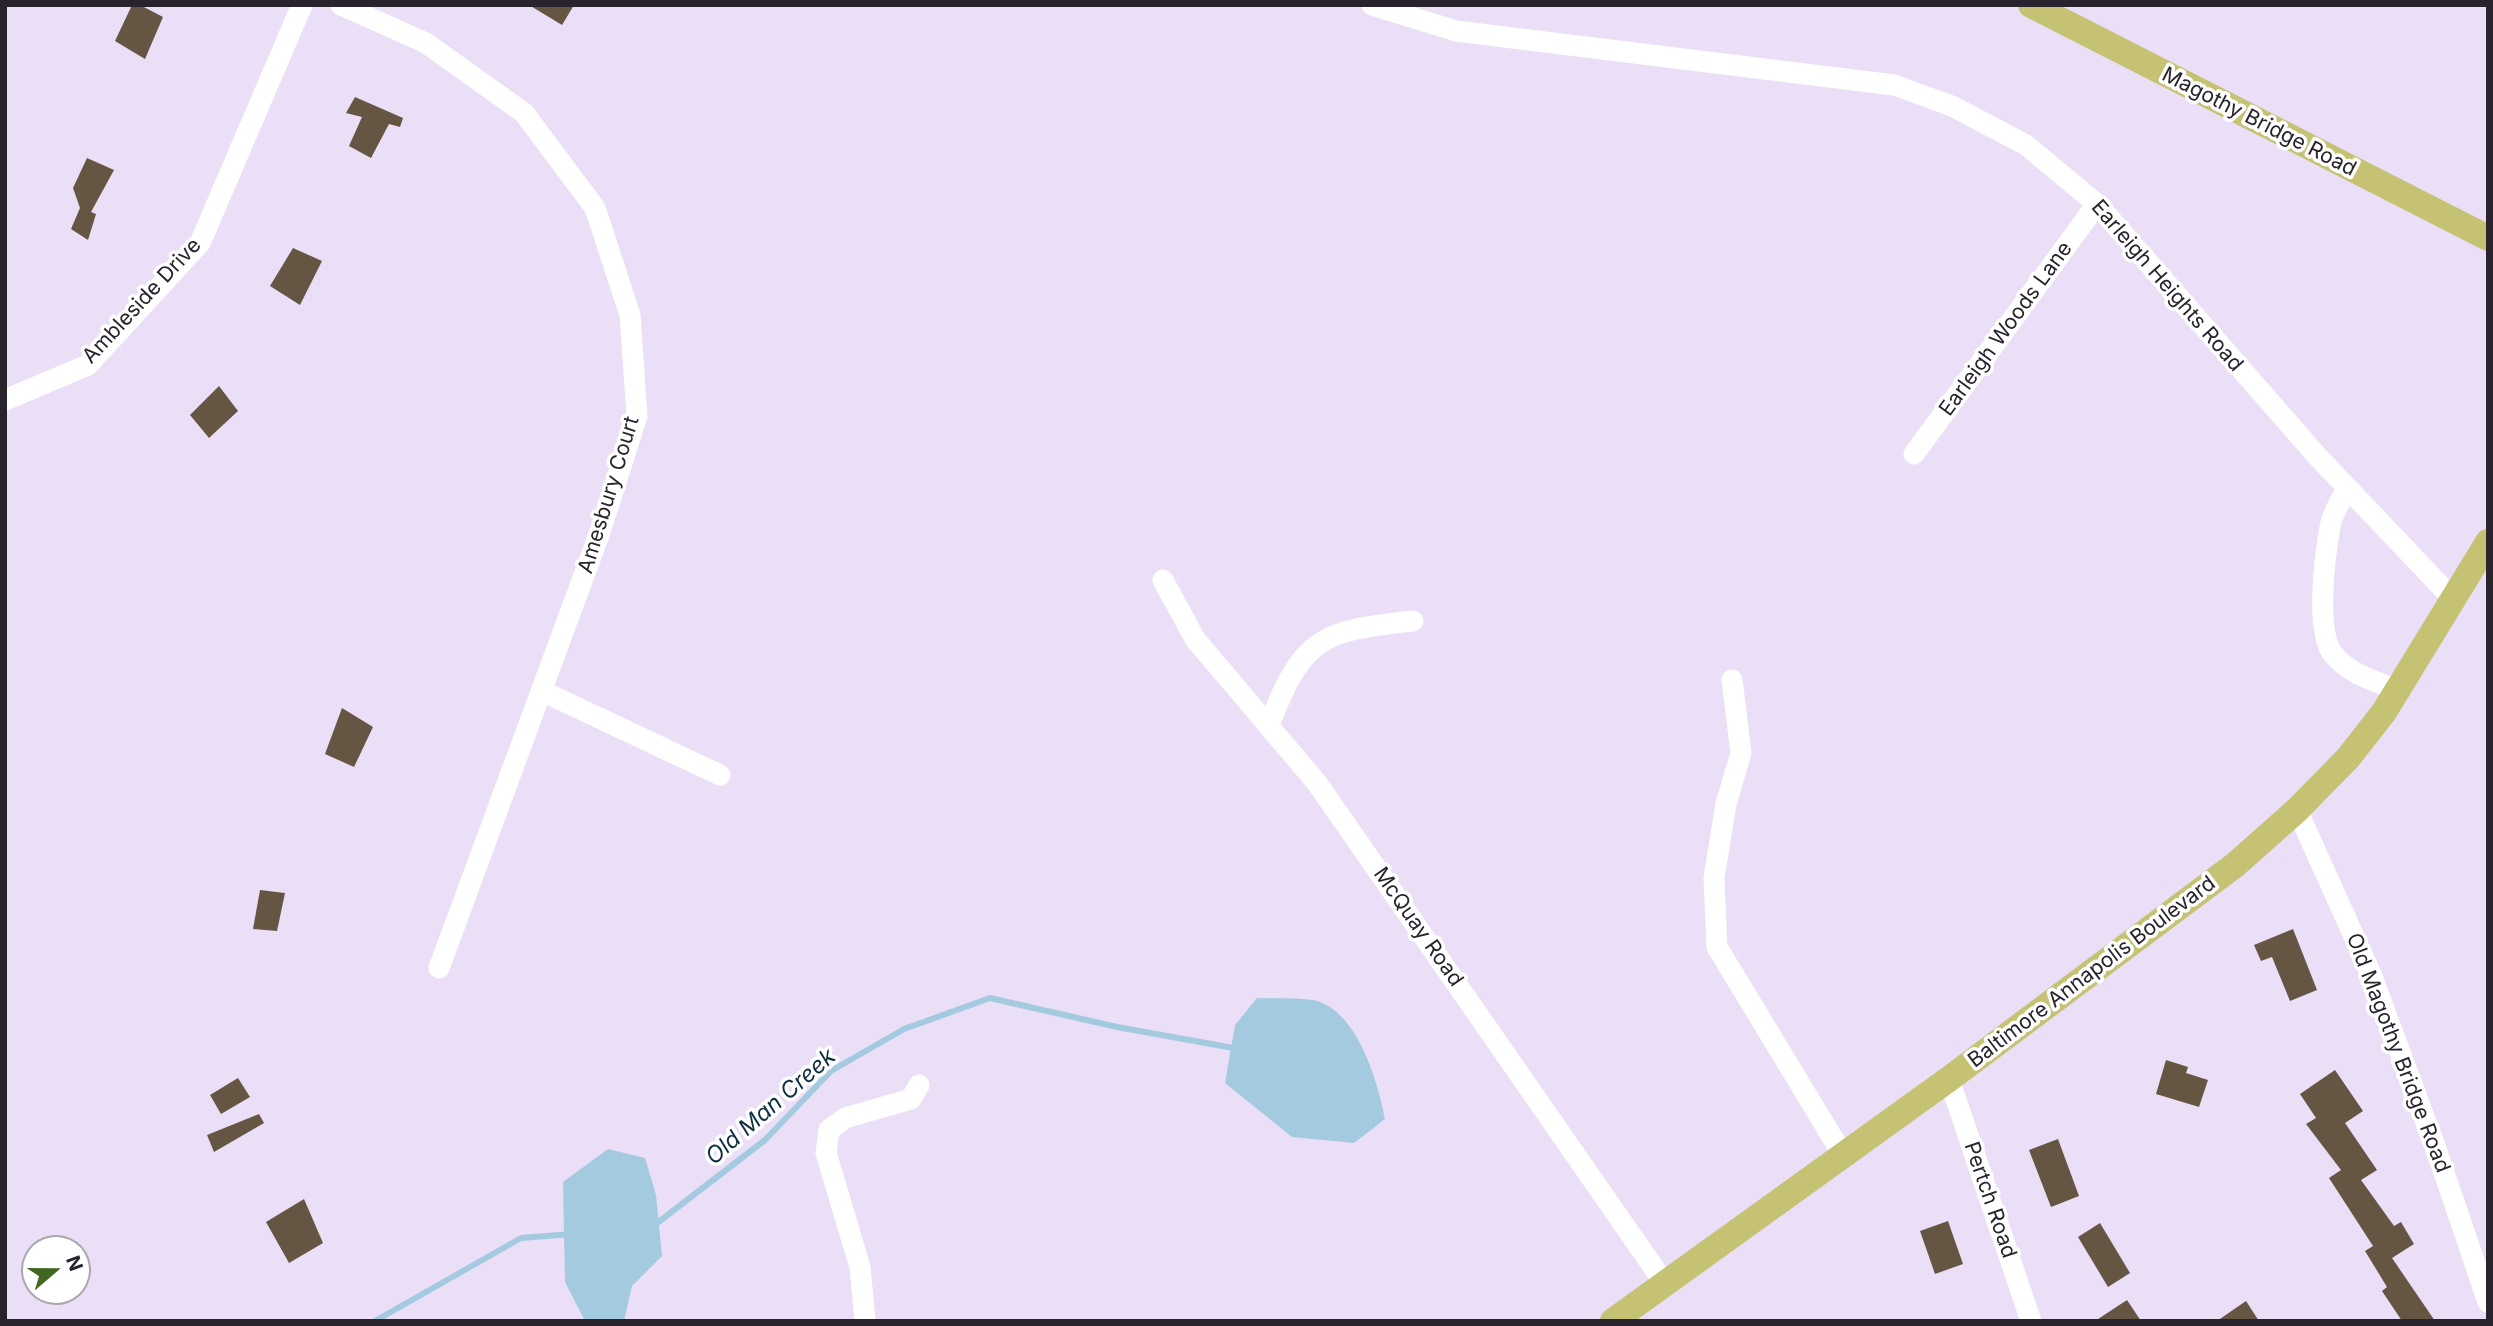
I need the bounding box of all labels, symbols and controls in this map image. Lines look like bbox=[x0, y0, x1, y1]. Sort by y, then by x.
street label: Magothy Bridge Road bbox=[2158, 62, 2360, 182]
street label: Earleigh Heights Road bbox=[2086, 195, 2248, 377]
street label: Ambleside Drive bbox=[77, 233, 207, 369]
street label: Earleigh Woods Lane bbox=[1934, 237, 2078, 421]
street label: Amesbury Court bbox=[573, 413, 645, 577]
street label: McQuay Road bbox=[1368, 863, 1468, 991]
street label: Baltimore Annapolis Boulevard bbox=[1963, 871, 2221, 1073]
street label: Old Magothy Bridge Road bbox=[2341, 930, 2455, 1176]
water label: Old Man Creek bbox=[700, 1043, 842, 1171]
street label: Pertch Road bbox=[1958, 1138, 2022, 1262]
north arrow bbox=[21, 1235, 91, 1305]
text: N bbox=[61, 1253, 88, 1274]

